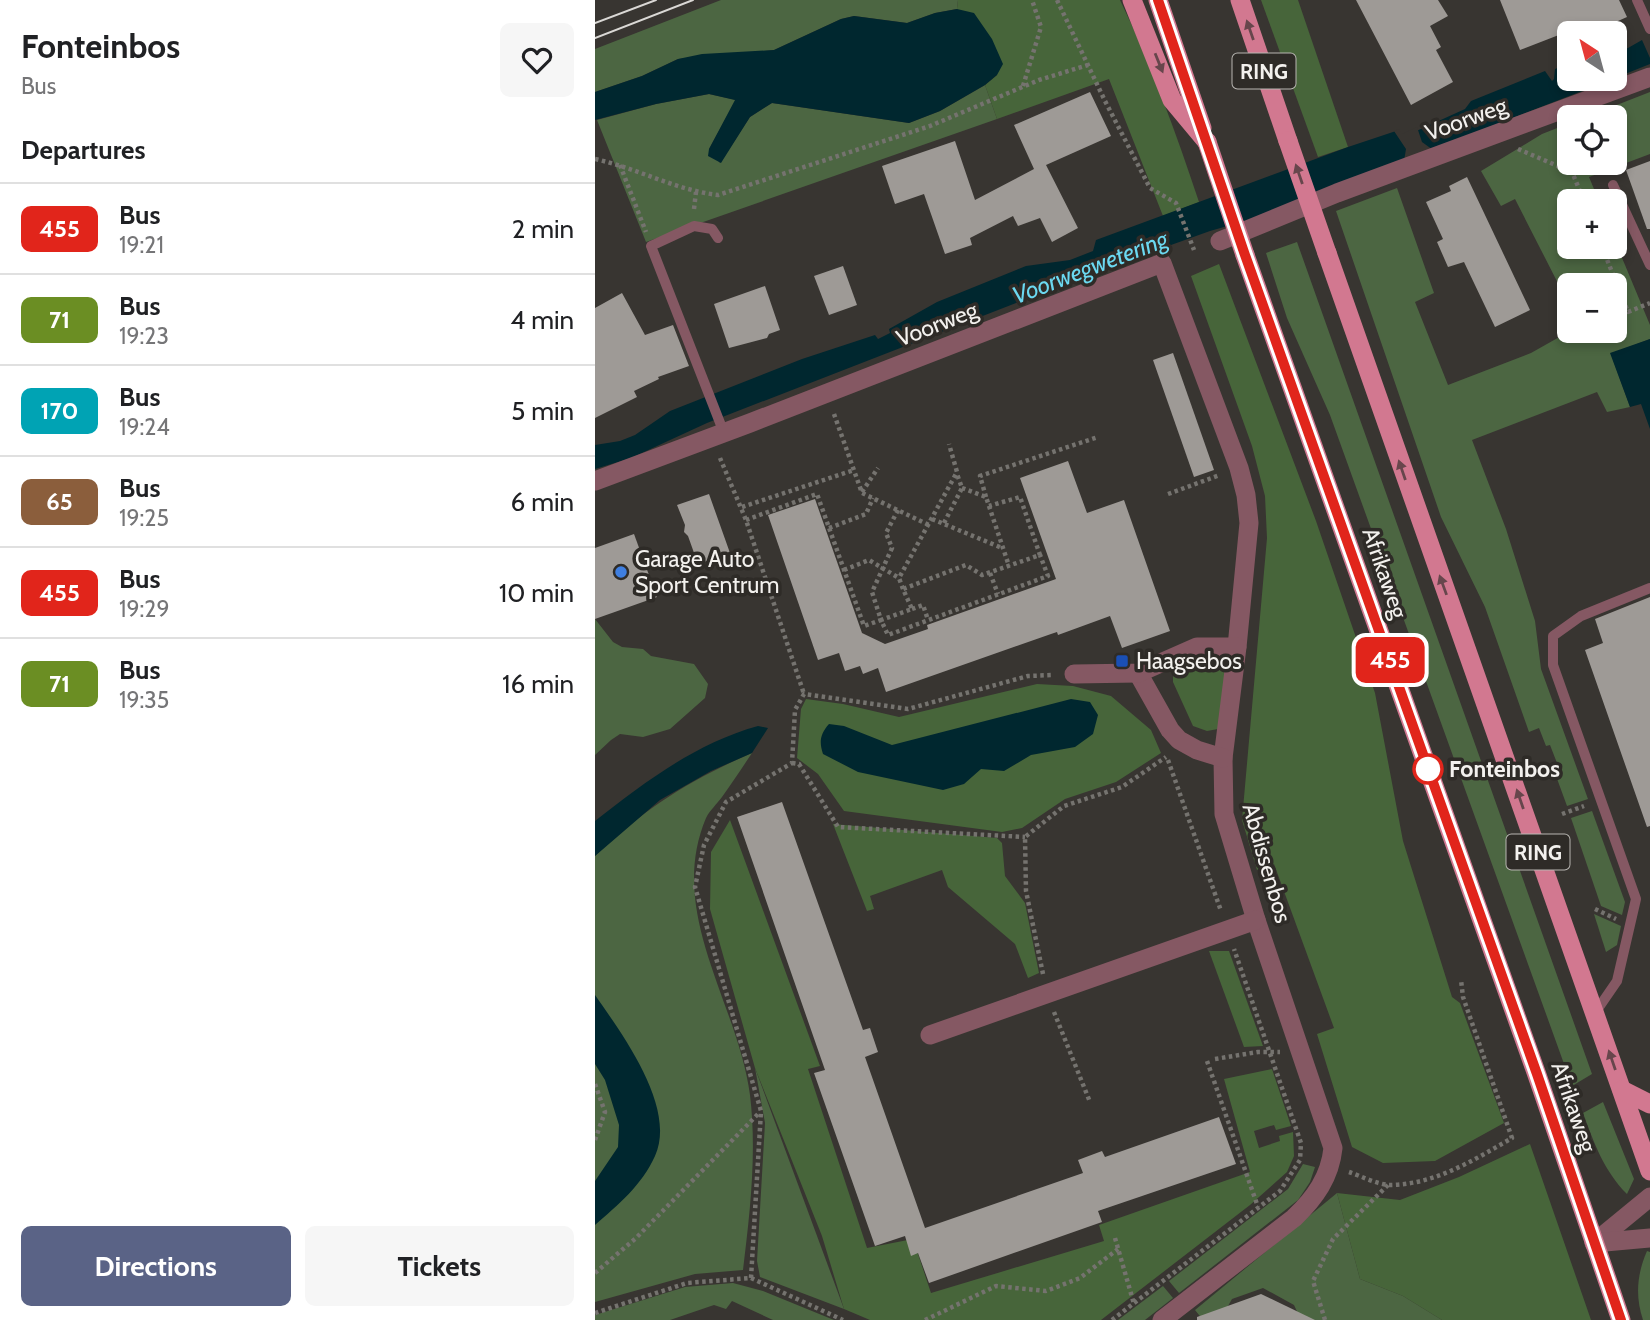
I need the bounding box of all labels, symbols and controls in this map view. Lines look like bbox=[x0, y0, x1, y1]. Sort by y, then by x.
one-way arrow bbox=[1244, 20, 1255, 41]
north arrow bbox=[1557, 21, 1627, 91]
map controls bbox=[1557, 21, 1627, 343]
button: heart bbox=[500, 23, 574, 97]
text: Fonteinbos bbox=[21, 26, 180, 66]
one-way arrow bbox=[1153, 52, 1164, 73]
road number: RING bbox=[1233, 54, 1295, 88]
text: Bus bbox=[21, 72, 56, 100]
street label: Voorweg bbox=[1421, 91, 1511, 147]
button: locate bbox=[1557, 105, 1627, 175]
text: Departures bbox=[21, 134, 145, 166]
one-way arrow bbox=[1293, 163, 1304, 184]
button: + bbox=[1557, 189, 1627, 259]
text: Bus bbox=[119, 199, 160, 231]
text: 2 min bbox=[512, 213, 574, 245]
text: 455 bbox=[39, 214, 80, 243]
water label: Voorwegwetering bbox=[1008, 224, 1173, 310]
text: 19:21 bbox=[119, 231, 164, 259]
button: − bbox=[1557, 273, 1627, 343]
text: Bus bbox=[119, 290, 160, 322]
street label: Voorweg bbox=[892, 296, 982, 352]
text: 4 min bbox=[510, 304, 574, 336]
text: 71 bbox=[49, 305, 70, 334]
text: 19:23 bbox=[119, 322, 169, 350]
text: Bus bbox=[119, 381, 160, 413]
text: 5 min bbox=[511, 395, 574, 427]
text: 170 bbox=[41, 396, 78, 425]
text: 19:24 bbox=[119, 413, 170, 441]
one-way arrow bbox=[1396, 459, 1407, 480]
text: Bus bbox=[119, 472, 160, 504]
text: 6 min bbox=[511, 486, 574, 518]
text: 65 bbox=[46, 487, 73, 516]
text: 19:25 bbox=[119, 504, 169, 532]
street label: Afrikaweg bbox=[1356, 524, 1414, 623]
place label: Garage Auto Sport Centrum bbox=[635, 545, 780, 599]
text: Bus bbox=[119, 563, 160, 595]
marker: Garage Auto Sport Centrum bbox=[613, 564, 629, 580]
one-way arrow bbox=[1437, 575, 1448, 596]
text: 10 min bbox=[499, 577, 574, 609]
text: 455 bbox=[39, 578, 80, 607]
text: 19:29 bbox=[119, 595, 169, 623]
line badge: 455 bbox=[1350, 637, 1430, 683]
text: 455 bbox=[1370, 645, 1410, 674]
place label: Haagsebos bbox=[1136, 647, 1242, 675]
marker: Haagsebos bbox=[1114, 653, 1130, 669]
text: Bus bbox=[119, 654, 160, 686]
text: 16 min bbox=[502, 668, 574, 700]
text: 71 bbox=[49, 669, 70, 698]
text: 19:35 bbox=[119, 686, 169, 714]
marker: Fonteinbos bbox=[1413, 754, 1443, 784]
place label: Fonteinbos bbox=[1449, 755, 1560, 783]
one-way arrow bbox=[1514, 789, 1525, 810]
street label: Abdissenbos bbox=[1237, 800, 1297, 926]
road number: RING bbox=[1507, 834, 1569, 870]
one-way arrow bbox=[1606, 1049, 1617, 1070]
street label: Afrikaweg bbox=[1545, 1058, 1603, 1157]
button: Directions bbox=[21, 1226, 291, 1306]
button: Tickets bbox=[305, 1226, 574, 1306]

